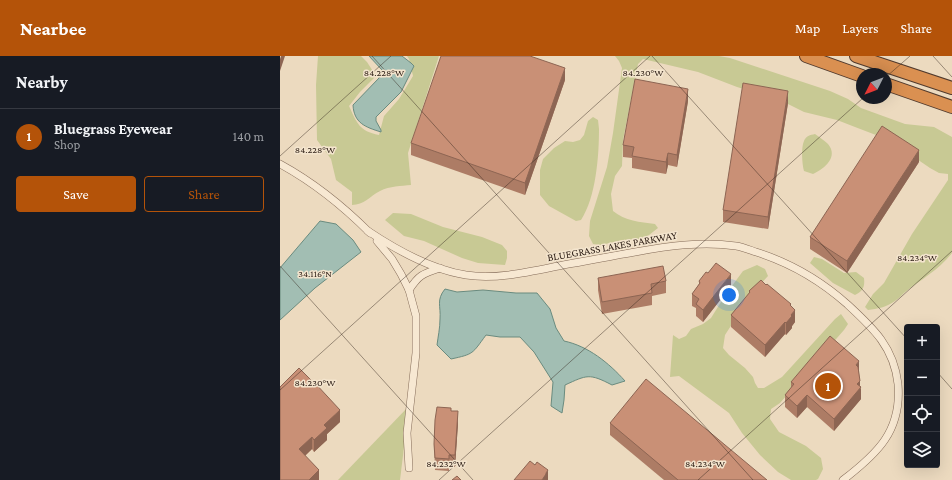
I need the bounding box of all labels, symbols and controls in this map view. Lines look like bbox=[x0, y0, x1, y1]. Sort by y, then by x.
text: Nearbee bbox=[20, 18, 86, 39]
text: Map bbox=[795, 20, 820, 36]
text: Layers bbox=[842, 20, 879, 36]
text: Share bbox=[901, 20, 932, 36]
text: 84.228°W bbox=[364, 67, 405, 78]
text: 84.230°W bbox=[623, 67, 664, 78]
north arrow bbox=[856, 68, 892, 104]
text: Nearby bbox=[16, 73, 68, 92]
text: Bluegrass Eyewear bbox=[54, 121, 172, 137]
text: 1 bbox=[27, 129, 31, 144]
text: 140 m bbox=[233, 129, 264, 144]
text: Shop bbox=[54, 137, 80, 152]
text: 84.228°W bbox=[295, 144, 336, 155]
button: Save bbox=[16, 176, 136, 212]
button: Share bbox=[144, 176, 264, 212]
street label: BLUEGRASS LAKES PARKWAY bbox=[546, 229, 678, 263]
text: 84.234°W bbox=[897, 252, 938, 263]
text: 34.116°N bbox=[298, 268, 332, 279]
your location bbox=[719, 285, 739, 305]
map controls bbox=[904, 324, 940, 468]
button: + bbox=[904, 324, 940, 360]
button: − bbox=[904, 360, 940, 396]
pin: 1 bbox=[815, 371, 841, 401]
text: 84.230°W bbox=[295, 377, 336, 388]
button: locate bbox=[904, 396, 940, 432]
button: layers bbox=[904, 432, 940, 468]
text: 84.232°W bbox=[426, 458, 467, 469]
text: 84.234°W bbox=[685, 458, 726, 469]

